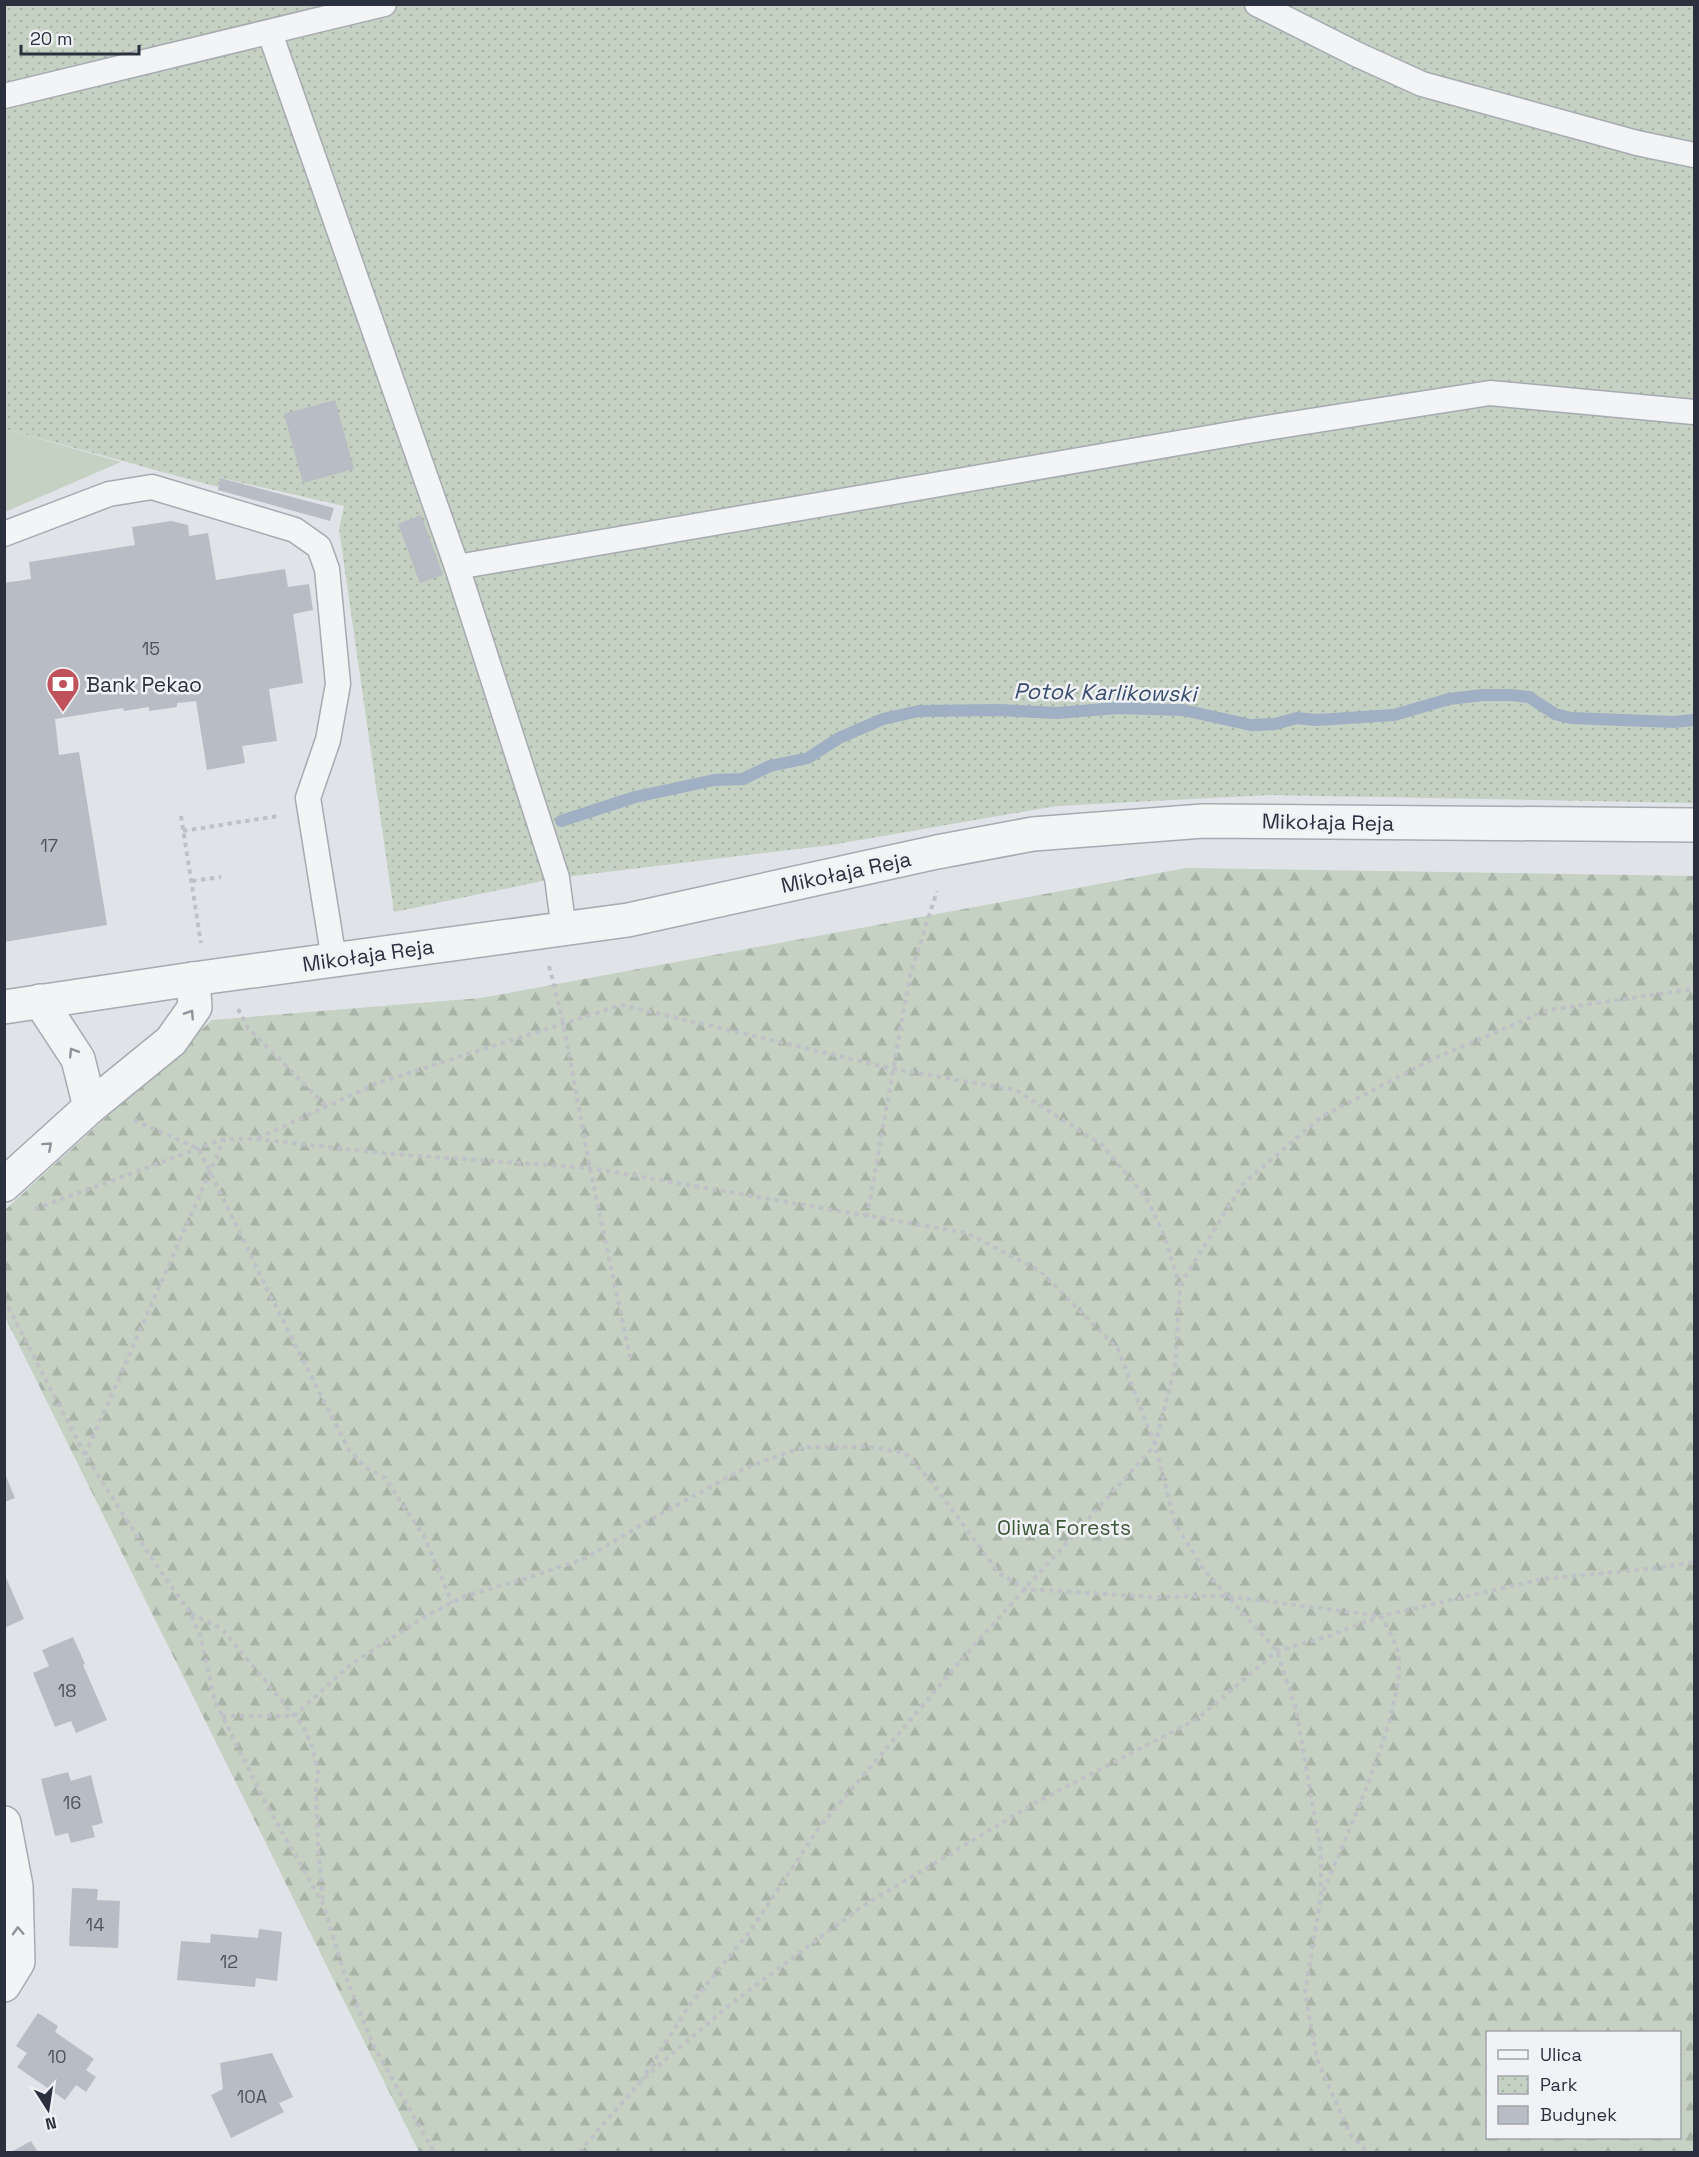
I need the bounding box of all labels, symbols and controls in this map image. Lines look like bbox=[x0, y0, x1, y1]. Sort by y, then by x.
scale bar bbox=[21, 18, 140, 56]
text: 20 m bbox=[30, 27, 73, 50]
house number: 15 bbox=[142, 637, 160, 660]
bank icon: Bank Pekao bbox=[45, 666, 81, 713]
place label: Bank Pekao bbox=[86, 671, 202, 698]
water label: Potok Karlikowski bbox=[1013, 676, 1199, 708]
street label: Mikołaja Reja bbox=[1262, 807, 1394, 837]
house number: 17 bbox=[40, 834, 58, 857]
street label: Mikołaja Reja bbox=[778, 845, 914, 899]
street label: Mikołaja Reja bbox=[301, 932, 435, 978]
one-way arrow bbox=[182, 1010, 194, 1020]
one-way arrow bbox=[69, 1047, 80, 1058]
one-way arrow bbox=[41, 1142, 51, 1153]
park label: Oliwa Forests bbox=[997, 1514, 1131, 1541]
house number: 18 bbox=[58, 1679, 76, 1702]
house number: 16 bbox=[63, 1791, 81, 1814]
house number: 14 bbox=[86, 1913, 104, 1936]
one-way arrow bbox=[11, 1926, 24, 1935]
house number: 12 bbox=[220, 1950, 238, 1973]
legend bbox=[1486, 2031, 1681, 2139]
text: Ulica bbox=[1540, 2043, 1582, 2066]
house number: 10 bbox=[47, 2045, 67, 2068]
text: Park bbox=[1540, 2073, 1578, 2096]
north arrow bbox=[18, 2079, 78, 2139]
house number: 10A bbox=[237, 2085, 267, 2108]
text: Budynek bbox=[1540, 2103, 1617, 2126]
text: N bbox=[44, 2112, 58, 2135]

